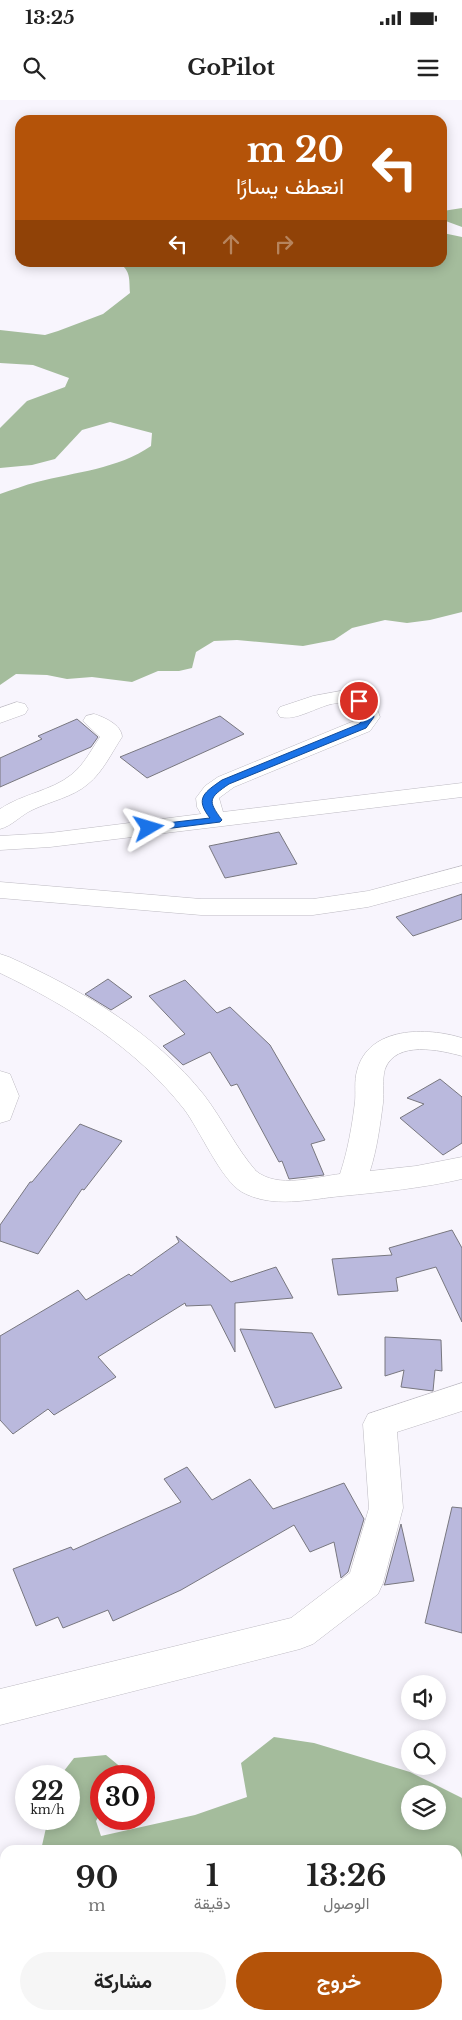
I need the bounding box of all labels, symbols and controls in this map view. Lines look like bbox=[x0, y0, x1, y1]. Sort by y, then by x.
text: 13:25 bbox=[25, 6, 74, 29]
icon: search bbox=[20, 54, 48, 82]
text: GoPilot bbox=[187, 54, 275, 81]
icon: menu bbox=[414, 54, 442, 82]
text: 20 m bbox=[247, 128, 344, 171]
icon: left bbox=[362, 135, 427, 200]
text: انعطف يسارًا bbox=[236, 173, 344, 200]
icon: left bbox=[164, 230, 192, 258]
icon: ahead bbox=[217, 230, 245, 258]
icon: right bbox=[270, 230, 298, 258]
pin bbox=[338, 680, 380, 722]
icon: arrive bbox=[345, 687, 373, 715]
position arrow bbox=[122, 801, 174, 853]
map controls bbox=[401, 1675, 446, 1830]
button: sound bbox=[401, 1675, 446, 1720]
button: search bbox=[401, 1730, 446, 1775]
speed limit sign: 30 bbox=[90, 1765, 155, 1830]
text: 22 bbox=[31, 1776, 64, 1807]
button: layers bbox=[401, 1785, 446, 1830]
text: km/h bbox=[30, 1802, 65, 1817]
text: 1 bbox=[206, 1857, 219, 1894]
text: 13:26 bbox=[306, 1857, 387, 1894]
text: 90 bbox=[75, 1859, 118, 1896]
text: دقيقة bbox=[194, 1893, 231, 1913]
text: الوصول bbox=[323, 1893, 369, 1913]
text: m bbox=[88, 1895, 105, 1915]
button: مشاركة bbox=[20, 1952, 226, 2010]
button: خروج bbox=[236, 1952, 442, 2010]

